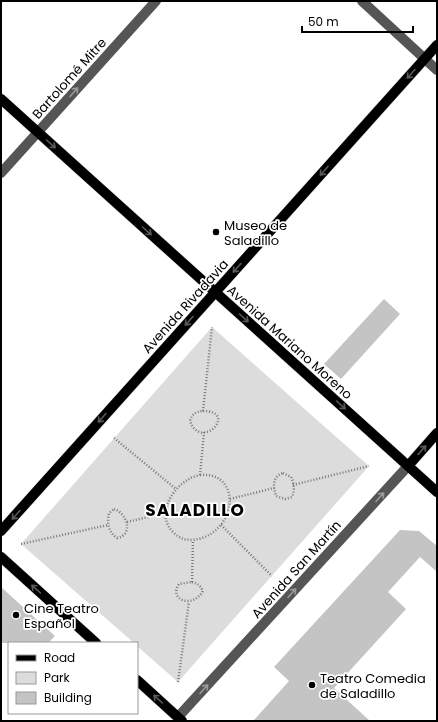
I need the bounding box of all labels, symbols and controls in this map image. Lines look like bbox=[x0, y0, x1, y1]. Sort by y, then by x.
scale bar bbox=[302, 8, 413, 34]
text: 50 m bbox=[308, 13, 339, 30]
street label: Bartolomé Mitre bbox=[28, 34, 111, 123]
one-way arrow bbox=[406, 69, 416, 79]
one-way arrow bbox=[69, 87, 78, 97]
one-way arrow bbox=[46, 139, 56, 149]
one-way arrow bbox=[319, 166, 329, 176]
place label: Museo de Saladillo bbox=[224, 216, 287, 250]
one-way arrow bbox=[142, 226, 152, 235]
marker: Museo de Saladillo bbox=[211, 227, 221, 237]
street label: Avenida Rivadavia bbox=[138, 255, 233, 358]
one-way arrow bbox=[233, 262, 242, 272]
street label: Avenida Mariano Moreno bbox=[223, 281, 356, 404]
one-way arrow bbox=[239, 313, 249, 323]
one-way arrow bbox=[184, 316, 194, 326]
one-way arrow bbox=[335, 401, 346, 410]
one-way arrow bbox=[98, 413, 107, 423]
one-way arrow bbox=[418, 444, 427, 455]
one-way arrow bbox=[375, 491, 384, 502]
district label: SALADILLO bbox=[145, 498, 245, 522]
one-way arrow bbox=[11, 510, 20, 520]
street label: Avenida San Martín bbox=[247, 516, 346, 623]
one-way arrow bbox=[31, 584, 41, 593]
one-way arrow bbox=[287, 588, 296, 598]
place label: Cine Teatro Español bbox=[24, 599, 99, 633]
marker: Cine Teatro Español bbox=[11, 610, 21, 620]
legend bbox=[8, 642, 138, 714]
text: Road bbox=[44, 649, 75, 666]
text: Park bbox=[44, 669, 71, 686]
place label: Teatro Comedia de Saladillo bbox=[320, 669, 426, 703]
marker: Teatro Comedia de Saladillo bbox=[307, 680, 317, 690]
one-way arrow bbox=[200, 683, 209, 694]
text: Building bbox=[44, 689, 92, 706]
one-way arrow bbox=[152, 694, 163, 703]

